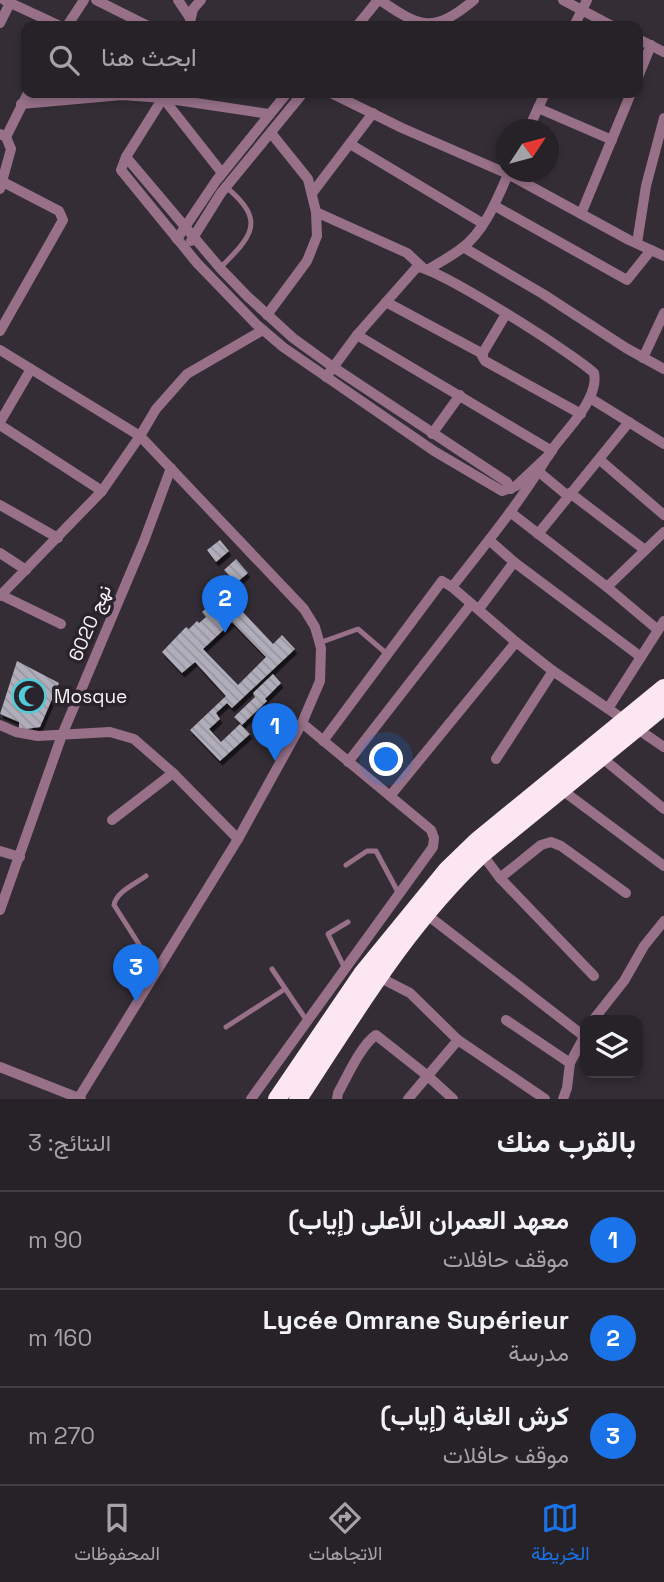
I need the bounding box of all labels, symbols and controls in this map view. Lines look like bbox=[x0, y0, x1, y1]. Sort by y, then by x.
search box bbox=[21, 21, 643, 98]
text: ابحث هنا bbox=[101, 40, 197, 74]
icon: search bbox=[45, 41, 83, 79]
north arrow bbox=[496, 119, 559, 182]
pin: 2 bbox=[202, 575, 248, 633]
street label: نهج 6020 bbox=[63, 581, 118, 665]
mosque icon: Mosque bbox=[10, 677, 48, 715]
place label: Mosque bbox=[54, 684, 127, 709]
pin: 1 bbox=[252, 703, 298, 761]
your location bbox=[369, 742, 403, 776]
pin: 3 bbox=[113, 944, 159, 1002]
map controls bbox=[580, 1015, 643, 1078]
button: layers bbox=[580, 1015, 643, 1078]
text: بالقرب منك bbox=[497, 1122, 636, 1161]
text: النتائج: 3 bbox=[28, 1128, 111, 1158]
text: معهد العمران الأعلى (إياب) bbox=[288, 1203, 569, 1237]
text: 90 m bbox=[28, 1225, 83, 1255]
text: 1 bbox=[608, 1225, 618, 1255]
text: موقف حافلات bbox=[443, 1244, 569, 1274]
text: Lycée Omrane Supérieur bbox=[263, 1303, 569, 1337]
text: 160 m bbox=[28, 1323, 92, 1353]
text: 2 bbox=[606, 1323, 620, 1353]
text: مدرسة bbox=[508, 1338, 569, 1368]
text: كرش الغابة (إياب) bbox=[380, 1399, 569, 1433]
text: 270 m bbox=[28, 1421, 95, 1451]
text: 3 bbox=[606, 1421, 620, 1451]
text: موقف حافلات bbox=[443, 1440, 569, 1470]
tab: المحفوظات bbox=[74, 1499, 160, 1570]
tab: الاتجاهات bbox=[309, 1499, 382, 1570]
tab: الخريطة bbox=[531, 1499, 590, 1570]

